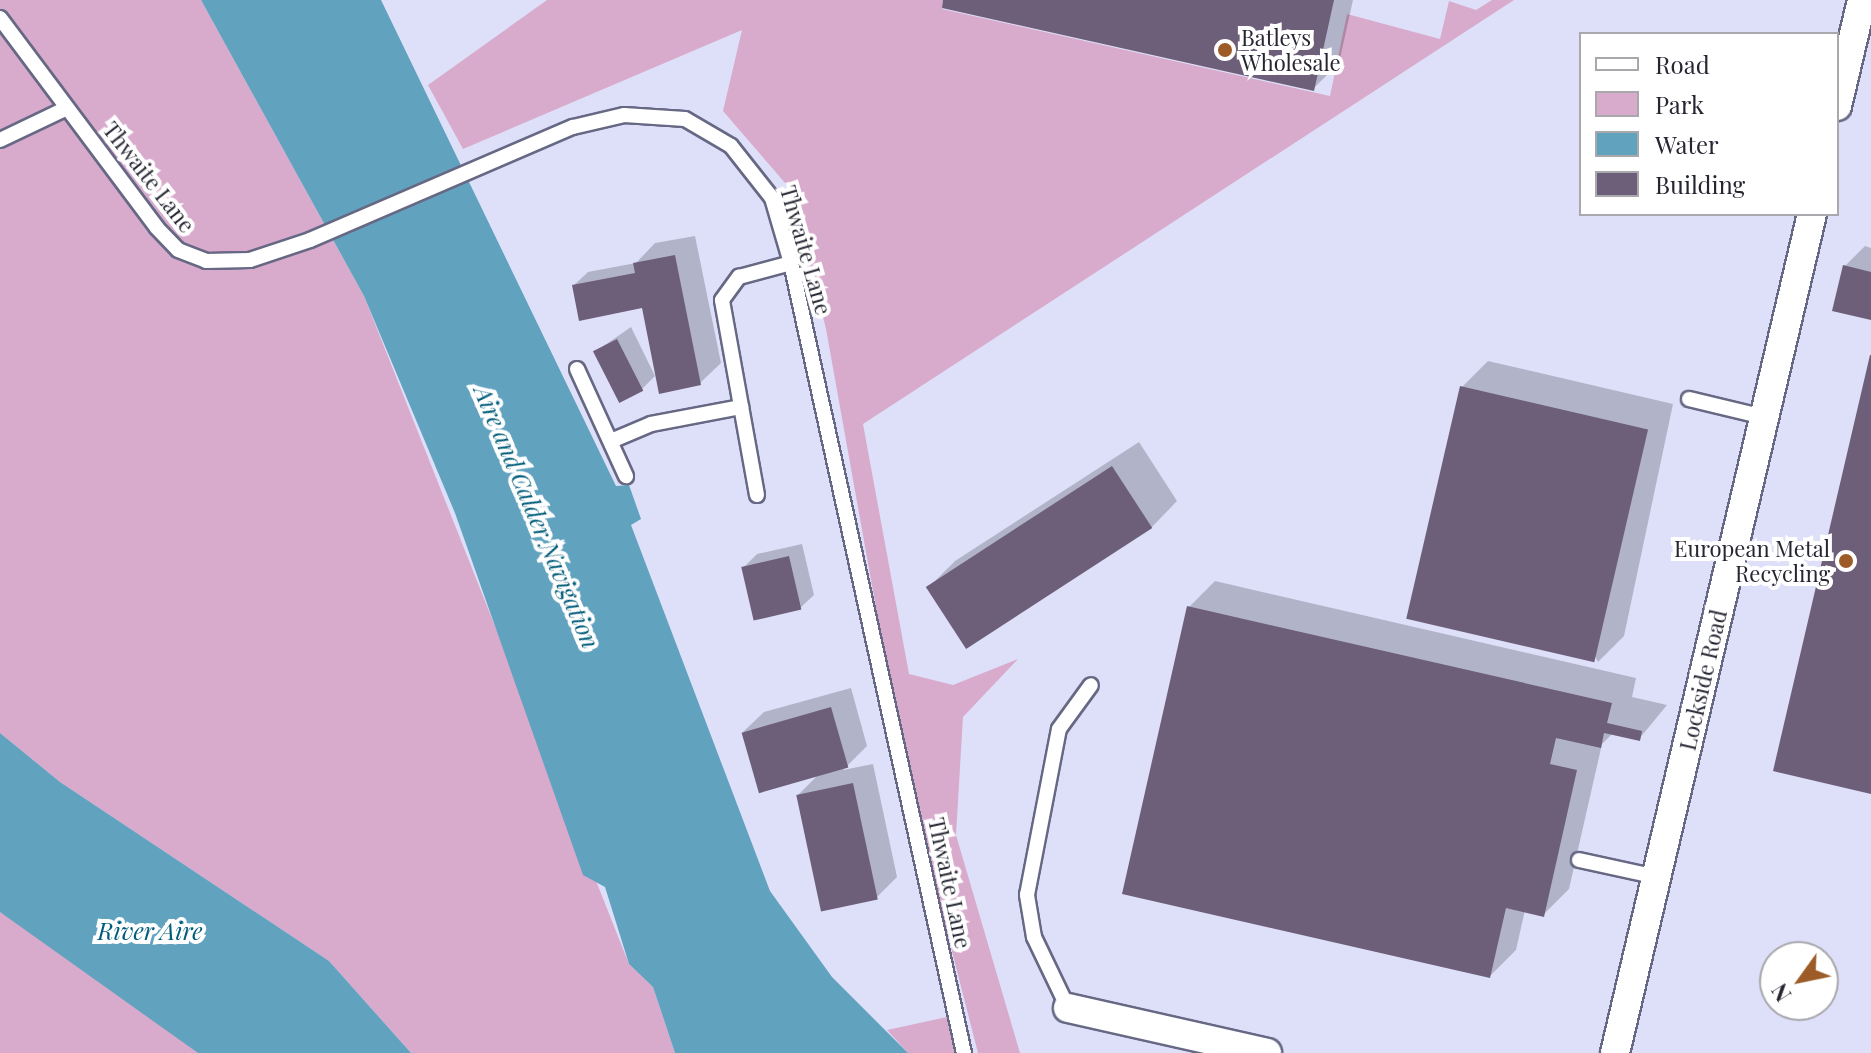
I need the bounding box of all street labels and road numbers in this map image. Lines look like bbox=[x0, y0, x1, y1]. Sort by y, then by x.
street label: Thwaite Lane bbox=[98, 116, 200, 238]
street label: Thwaite Lane bbox=[775, 182, 837, 318]
street label: Lockside Road bbox=[1674, 607, 1732, 753]
street label: Thwaite Lane bbox=[923, 815, 977, 951]

